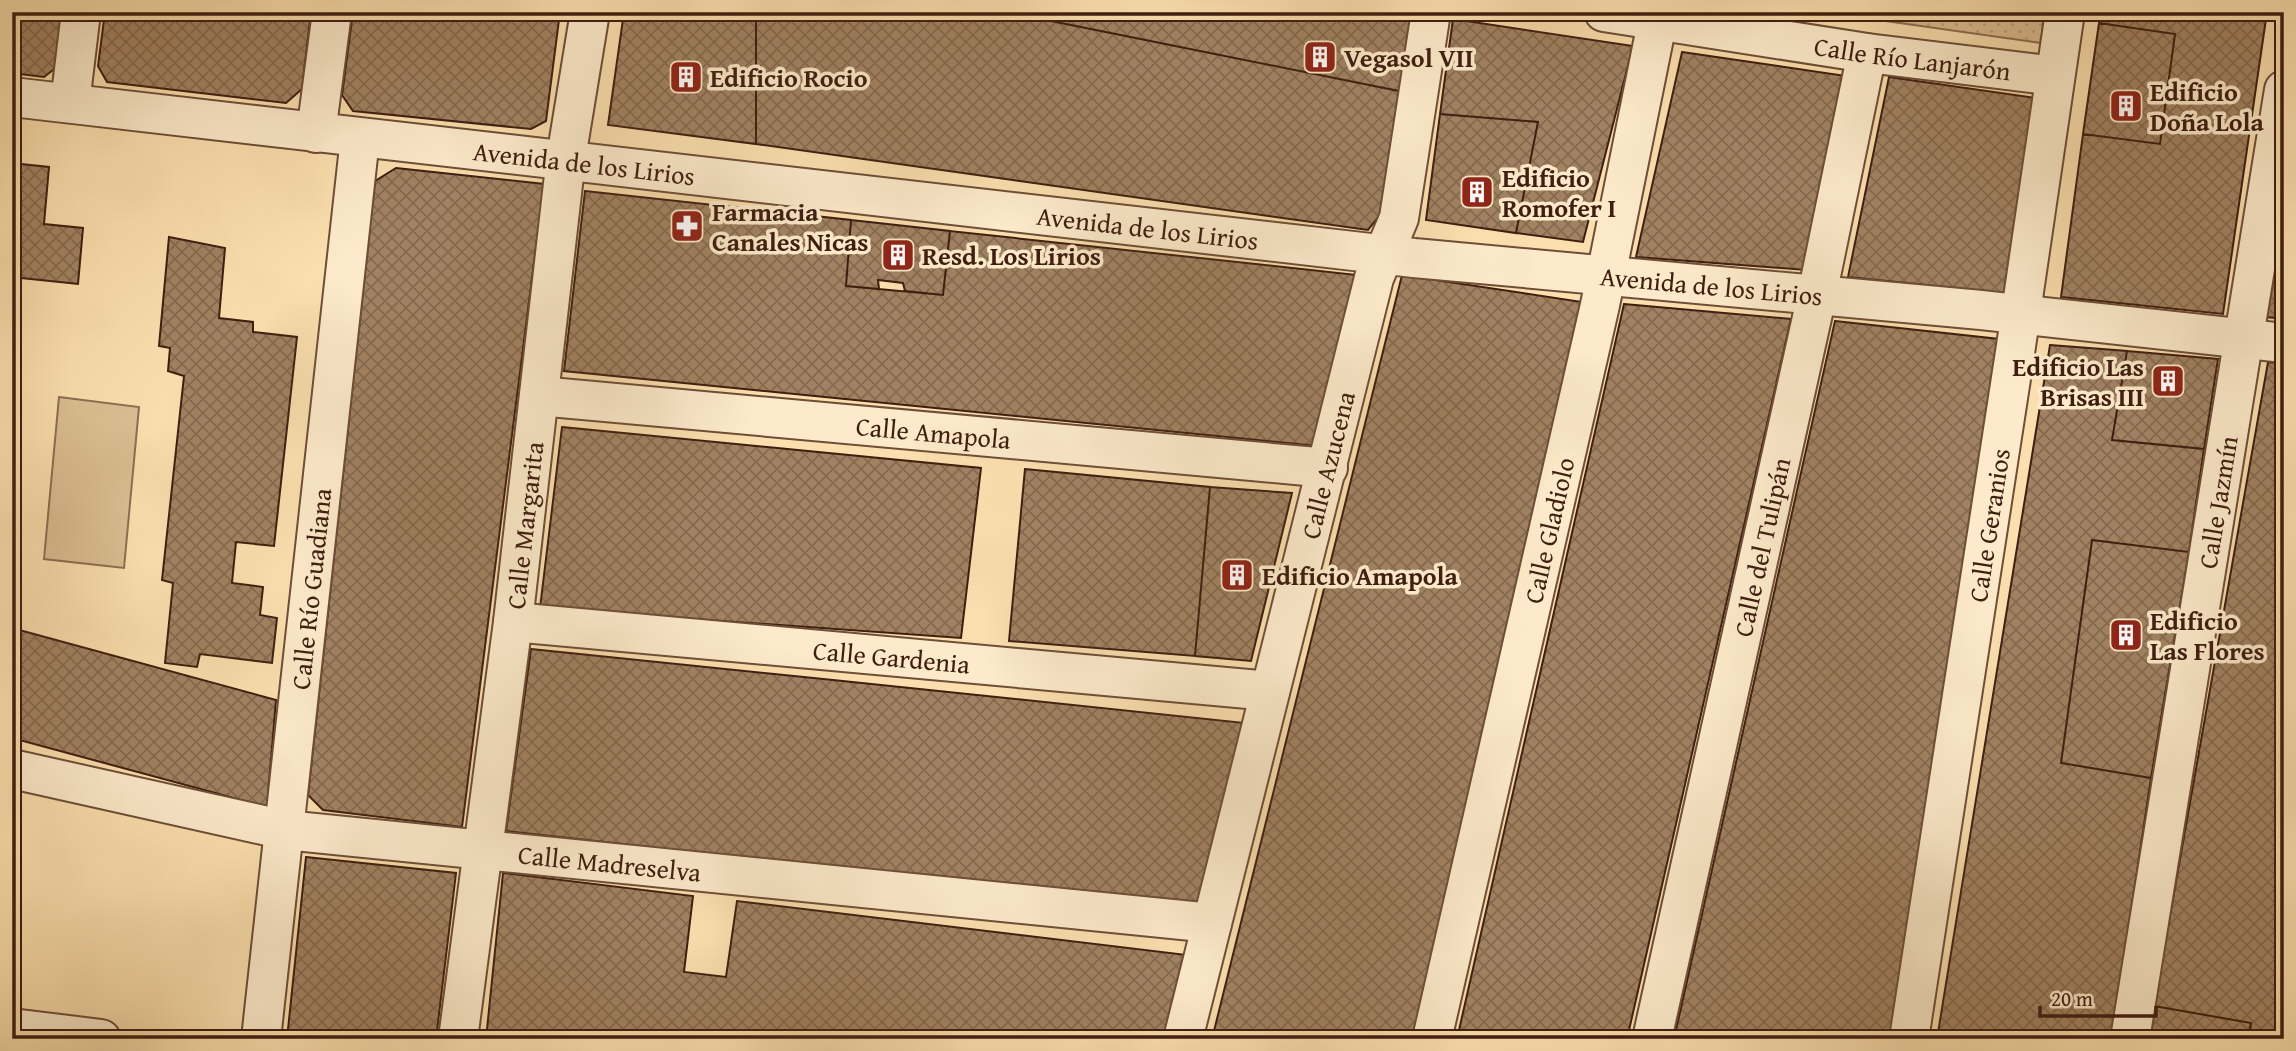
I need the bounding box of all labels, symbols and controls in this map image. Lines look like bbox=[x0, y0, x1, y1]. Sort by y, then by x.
street label: Calle Río Lanjarón bbox=[1812, 26, 2013, 90]
building icon: Vegasol VII bbox=[1301, 38, 1339, 76]
place label: Vegasol VII bbox=[1344, 38, 1473, 77]
building icon: Edificio Rocio bbox=[667, 58, 705, 96]
place label: Edificio Rocio bbox=[710, 58, 868, 97]
place label: Edificio Doña Lola bbox=[2150, 72, 2265, 141]
building icon: Edificio Doña Lola bbox=[2107, 87, 2145, 125]
street label: Avenida de los Lirios bbox=[471, 131, 697, 195]
place label: Edificio Romofer I bbox=[1502, 158, 1616, 227]
building icon: Edificio Romofer I bbox=[1458, 173, 1496, 211]
place label: Farmacia Canales Nicas bbox=[712, 192, 868, 261]
street label: Avenida de los Lirios bbox=[1035, 195, 1261, 259]
pharmacy icon: Farmacia Canales Nicas bbox=[668, 207, 706, 245]
building icon: Resd. Los Lirios bbox=[879, 236, 917, 274]
place label: Resd. Los Lirios bbox=[922, 236, 1101, 275]
street label: Avenida de los Lirios bbox=[1599, 256, 1824, 315]
place label: Edificio Las Brisas III bbox=[2012, 347, 2144, 416]
building icon: Edificio Las Brisas III bbox=[2149, 362, 2187, 400]
street label: Calle Azucena bbox=[1290, 386, 1365, 543]
street label: Calle Amapola bbox=[854, 406, 1013, 459]
street label: Calle Jazmín bbox=[2187, 432, 2247, 571]
street label: Calle Margarita bbox=[495, 439, 553, 611]
street label: Calle Geranios bbox=[1957, 446, 2019, 605]
street label: Calle Gladiolo bbox=[1513, 453, 1584, 607]
street label: Calle del Tulipán bbox=[1722, 453, 1800, 640]
street label: Calle Río Guadiana bbox=[280, 485, 341, 691]
building icon: Edificio Amapola bbox=[1218, 556, 1256, 594]
place label: Edificio Amapola bbox=[1262, 556, 1459, 595]
place label: Edificio Las Flores bbox=[2150, 601, 2265, 670]
building icon: Edificio Las Flores bbox=[2107, 616, 2145, 654]
street label: Calle Gardenia bbox=[811, 630, 972, 683]
street label: Calle Madreselva bbox=[516, 834, 704, 891]
scale bar bbox=[2040, 974, 2156, 1018]
text: 20 m bbox=[2051, 983, 2093, 1014]

